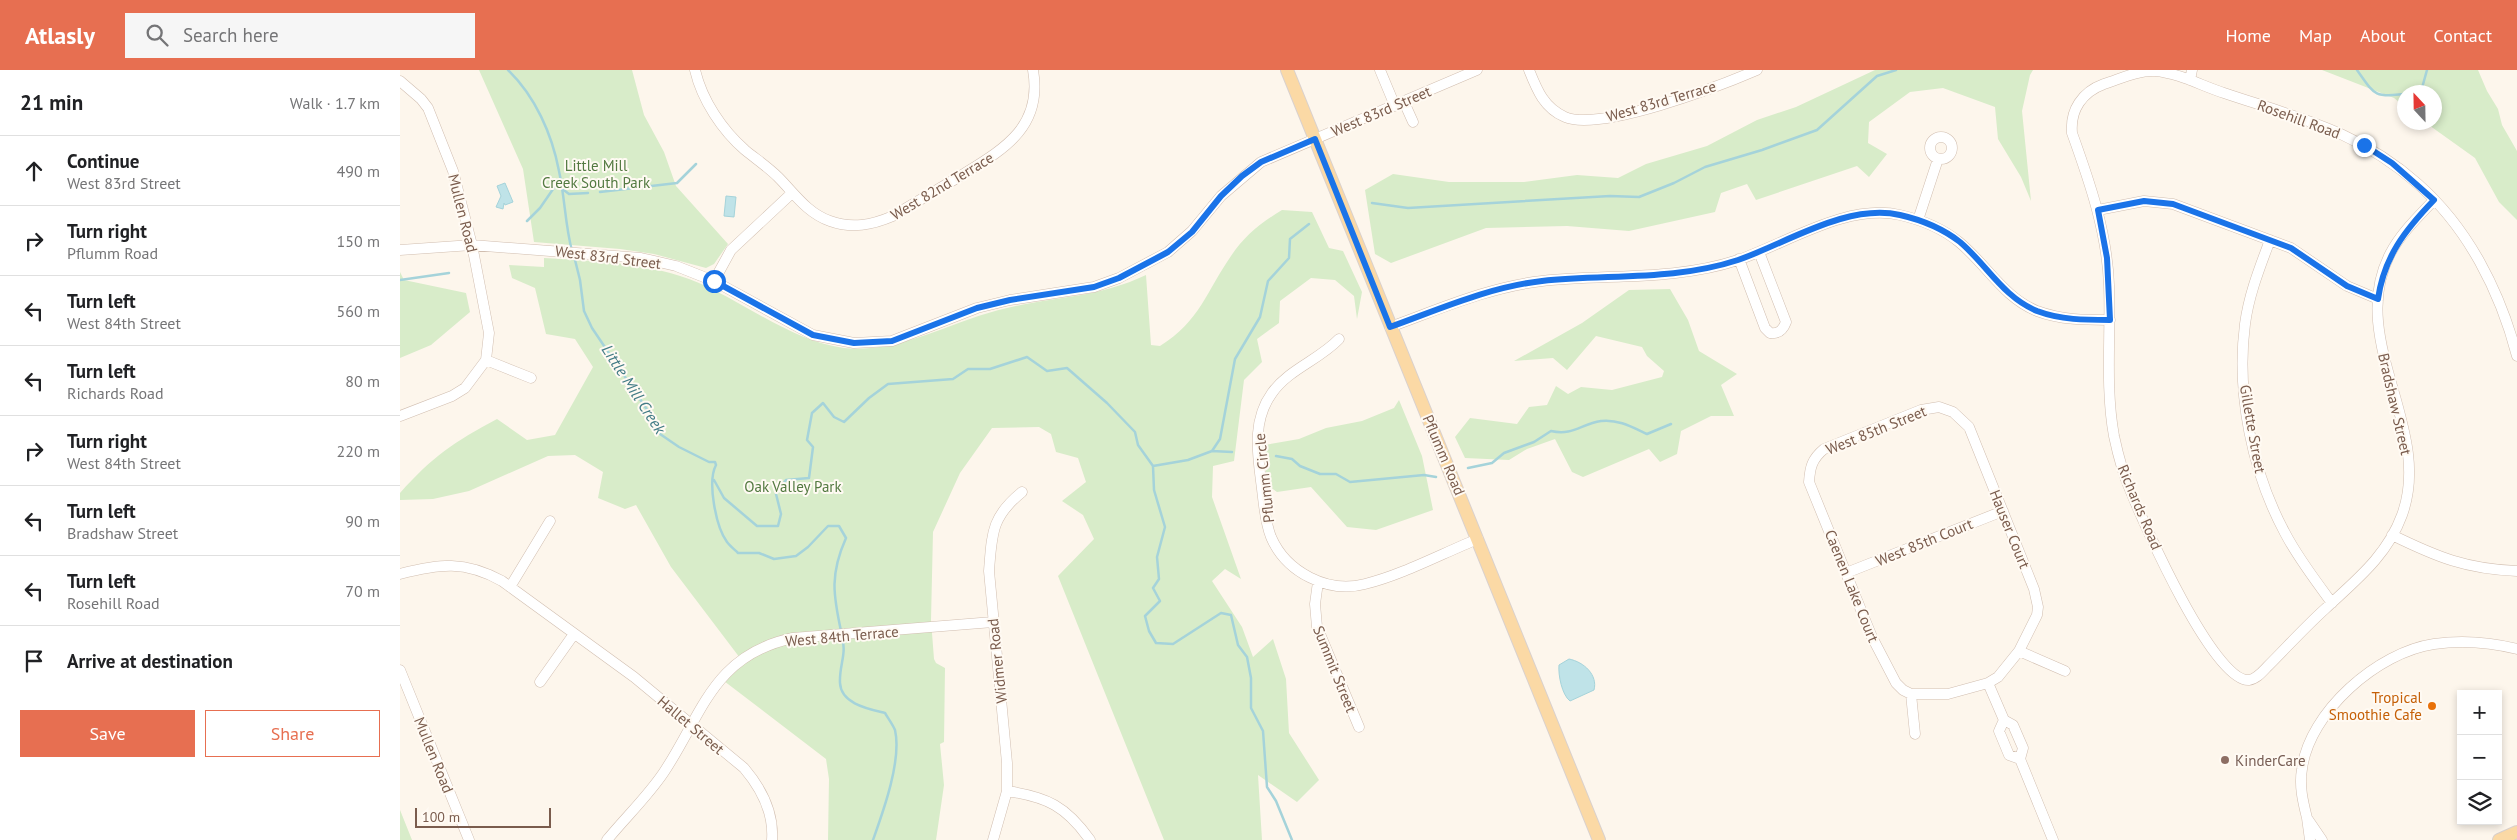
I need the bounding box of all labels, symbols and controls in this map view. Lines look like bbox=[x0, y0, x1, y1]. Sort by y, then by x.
search box bbox=[125, 13, 475, 58]
text: Atlasly bbox=[25, 20, 95, 51]
icon: search bbox=[143, 21, 171, 49]
text: Search here bbox=[183, 23, 279, 47]
text: Home bbox=[2225, 24, 2271, 47]
text: Map bbox=[2299, 24, 2332, 47]
text: About bbox=[2360, 24, 2406, 47]
text: Contact bbox=[2434, 24, 2492, 47]
street label: West 83rd Terrace bbox=[1604, 76, 1718, 126]
street label: West 83rd Street bbox=[1328, 81, 1434, 141]
north arrow bbox=[2397, 85, 2442, 130]
text: 21 min bbox=[20, 89, 83, 116]
text: Walk · 1.7 km bbox=[290, 93, 380, 113]
street label: Rosehill Road bbox=[2255, 95, 2343, 143]
route end bbox=[2353, 134, 2376, 157]
street label: West 82nd Terrace bbox=[887, 148, 997, 224]
text: Continue bbox=[67, 149, 139, 173]
park label: Little Mill Creek South Park bbox=[542, 156, 651, 192]
icon: ahead bbox=[20, 157, 48, 185]
text: 490 m bbox=[337, 161, 380, 181]
street label: Mullen Road bbox=[444, 172, 482, 254]
text: West 83rd Street bbox=[67, 173, 181, 193]
text: Turn right bbox=[67, 219, 147, 243]
icon: right bbox=[20, 227, 48, 255]
text: 150 m bbox=[337, 231, 380, 251]
street label: West 83rd Street bbox=[554, 241, 662, 273]
text: Pflumm Road bbox=[67, 243, 158, 263]
route start bbox=[703, 270, 726, 293]
text: Turn left bbox=[67, 289, 136, 313]
icon: left bbox=[20, 297, 48, 325]
text: 560 m bbox=[337, 301, 380, 321]
text: West 84th Street bbox=[67, 313, 181, 333]
water label: Little Mill Creek bbox=[598, 341, 671, 438]
street label: Bradshaw Street bbox=[2374, 351, 2416, 457]
text: Turn left bbox=[67, 359, 136, 383]
icon: left bbox=[20, 367, 48, 395]
text: 80 m bbox=[345, 371, 380, 391]
text: Richards Road bbox=[67, 383, 164, 403]
street label: Gillette Street bbox=[2236, 383, 2270, 475]
street label: West 85th Street bbox=[1823, 401, 1929, 459]
street label: Pflumm Road bbox=[1419, 412, 1469, 498]
text: Turn right bbox=[67, 429, 147, 453]
street label: Pflumm Circle bbox=[1250, 432, 1278, 524]
icon: right bbox=[20, 437, 48, 465]
text: 220 m bbox=[337, 441, 380, 461]
text: West 84th Street bbox=[67, 453, 181, 473]
street label: Richards Road bbox=[2114, 462, 2166, 552]
park label: Oak Valley Park bbox=[744, 477, 842, 496]
street label: Hauser Court bbox=[1986, 487, 2034, 571]
text: Turn left bbox=[67, 499, 136, 523]
icon: left bbox=[20, 507, 48, 535]
text: 90 m bbox=[345, 511, 380, 531]
street label: West 85th Court bbox=[1873, 514, 1975, 570]
text: Bradshaw Street bbox=[67, 523, 178, 543]
street label: Caenen Lake Court bbox=[1821, 527, 1883, 645]
text: Turn left bbox=[67, 569, 136, 593]
icon: left bbox=[20, 577, 48, 605]
text: 70 m bbox=[345, 581, 380, 601]
text: Rosehill Road bbox=[67, 593, 160, 613]
street label: Widmer Road bbox=[983, 618, 1011, 704]
street label: West 84th Terrace bbox=[785, 622, 899, 650]
street label: Summit Street bbox=[1309, 623, 1361, 715]
icon: arrive bbox=[20, 647, 48, 675]
text: Arrive at destination bbox=[67, 649, 233, 673]
place label: Tropical Smoothie Cafe bbox=[2329, 688, 2423, 724]
map controls bbox=[2457, 690, 2502, 825]
button: + bbox=[2457, 690, 2502, 735]
street label: Hallet Street bbox=[654, 692, 728, 758]
marker: Tropical Smoothie Cafe bbox=[2426, 700, 2438, 712]
button: Save bbox=[20, 710, 195, 757]
button: Share bbox=[205, 710, 380, 757]
street label: Mullen Road bbox=[410, 714, 458, 796]
button: − bbox=[2457, 735, 2502, 780]
place label: KinderCare bbox=[2235, 751, 2306, 770]
marker: KinderCare bbox=[2219, 754, 2231, 766]
button: layers bbox=[2457, 780, 2502, 825]
scale bar bbox=[415, 805, 551, 828]
text: 100 m bbox=[422, 808, 460, 826]

